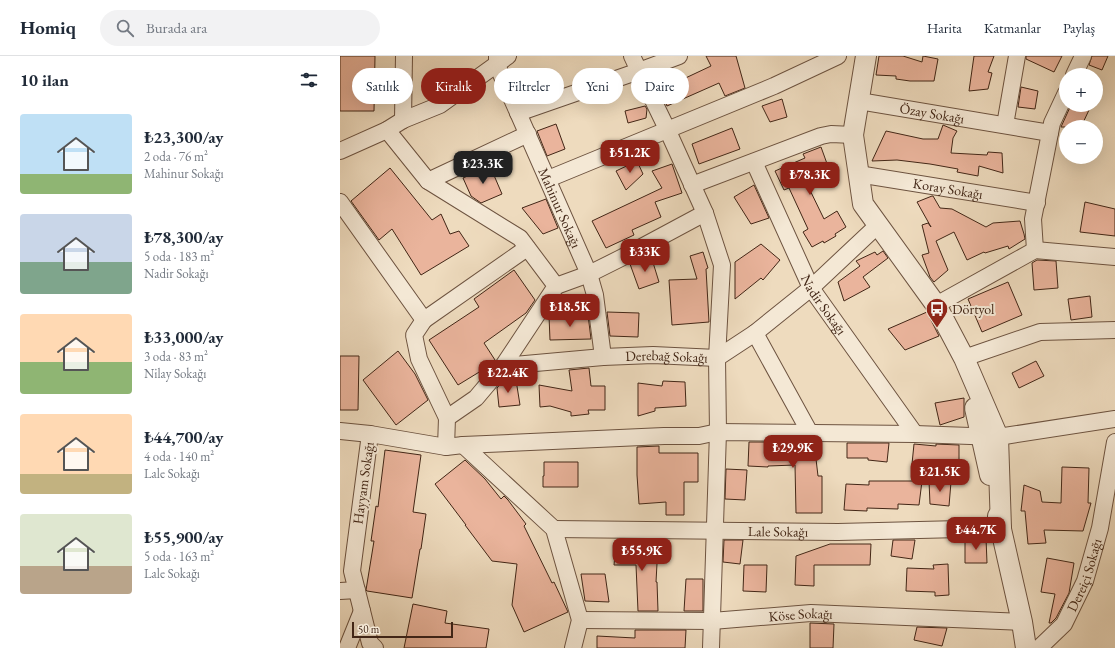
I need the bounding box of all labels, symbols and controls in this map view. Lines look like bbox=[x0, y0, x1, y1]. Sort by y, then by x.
search box bbox=[100, 10, 380, 46]
text: Homiq bbox=[20, 15, 76, 40]
icon: search bbox=[114, 17, 136, 39]
text: Burada ara bbox=[146, 18, 207, 37]
text: Harita bbox=[927, 19, 962, 37]
text: Katmanlar bbox=[984, 19, 1041, 37]
text: Paylaş bbox=[1063, 19, 1095, 37]
chip: Satılık bbox=[352, 68, 413, 104]
chip: Kiralık bbox=[421, 68, 486, 104]
chip: Filtreler bbox=[494, 68, 564, 104]
chip: Yeni bbox=[572, 68, 623, 104]
chip: Daire bbox=[631, 68, 689, 104]
map controls bbox=[1059, 68, 1103, 164]
button: + bbox=[1059, 68, 1103, 112]
text: 10 ilan bbox=[20, 69, 69, 91]
icon: filters bbox=[298, 69, 320, 91]
street label: Özay Sokağı bbox=[898, 99, 966, 128]
button: − bbox=[1059, 120, 1103, 164]
text: ₺23,300/ay bbox=[144, 126, 224, 148]
icon: home bbox=[52, 130, 100, 178]
pin: ₺51.2K bbox=[597, 140, 663, 174]
text: ₺51.2K bbox=[610, 144, 650, 161]
text: 2 oda · 76 m² bbox=[144, 148, 208, 165]
pin: ₺23.3K bbox=[450, 151, 516, 185]
text: ₺23.3K bbox=[463, 155, 503, 172]
pin: ₺78.3K bbox=[777, 162, 843, 196]
text: Mahinur Sokağı bbox=[144, 165, 224, 182]
street label: Mahinur Sokağı bbox=[534, 165, 586, 251]
text: ₺78.3K bbox=[790, 166, 830, 183]
street label: Koray Sokağı bbox=[912, 174, 985, 203]
text: ₺78,300/ay bbox=[144, 226, 224, 248]
icon: home bbox=[52, 230, 100, 278]
pin: ₺33K bbox=[621, 239, 669, 273]
text: ₺33K bbox=[630, 243, 660, 260]
text: 5 oda · 183 m² bbox=[144, 248, 214, 265]
text: Nadir Sokağı bbox=[144, 265, 209, 282]
street label: Nadir Sokağı bbox=[797, 271, 851, 339]
pin: ₺18.5K bbox=[537, 294, 603, 328]
bus stop icon: Dörtyol bbox=[924, 296, 950, 329]
text: ₺18.5K bbox=[550, 298, 590, 315]
place label: Dörtyol bbox=[952, 300, 995, 318]
text: ₺33,000/ay bbox=[144, 326, 224, 348]
icon: home bbox=[52, 330, 100, 378]
street label: Derebağ Sokağı bbox=[625, 346, 709, 367]
text: 3 oda · 83 m² bbox=[144, 348, 208, 365]
pin: ₺22.4K bbox=[475, 360, 541, 394]
text: ₺22.4K bbox=[488, 364, 528, 381]
text: Nilay Sokağı bbox=[144, 365, 206, 382]
text: ₺44,700/ay bbox=[144, 426, 224, 448]
icon: home bbox=[52, 430, 100, 478]
pin: ₺29.9K bbox=[760, 435, 826, 469]
text: ₺29.9K bbox=[773, 439, 813, 456]
street label: Hayyam Sokağı bbox=[348, 440, 378, 525]
text: 4 oda · 140 m² bbox=[144, 448, 214, 465]
pin: ₺21.5K bbox=[907, 459, 973, 493]
text: ₺21.5K bbox=[920, 463, 960, 480]
text: Lale Sokağı bbox=[144, 465, 200, 482]
pin: ₺44.7K bbox=[943, 517, 1009, 551]
text: ₺44.7K bbox=[956, 521, 996, 538]
street label: Lale Sokağı bbox=[748, 522, 809, 541]
text: ₺55,900/ay bbox=[144, 526, 224, 548]
icon: home bbox=[52, 530, 100, 578]
street label: Dereiçi Sokağı bbox=[1063, 536, 1106, 614]
pin: ₺55.9K bbox=[609, 538, 675, 572]
text: ₺55.9K bbox=[622, 542, 662, 559]
text: 5 oda · 163 m² bbox=[144, 548, 214, 565]
text: Lale Sokağı bbox=[144, 565, 200, 582]
street label: Köse Sokağı bbox=[768, 604, 834, 625]
scale bar bbox=[352, 620, 453, 639]
text: 50 m bbox=[358, 622, 379, 636]

